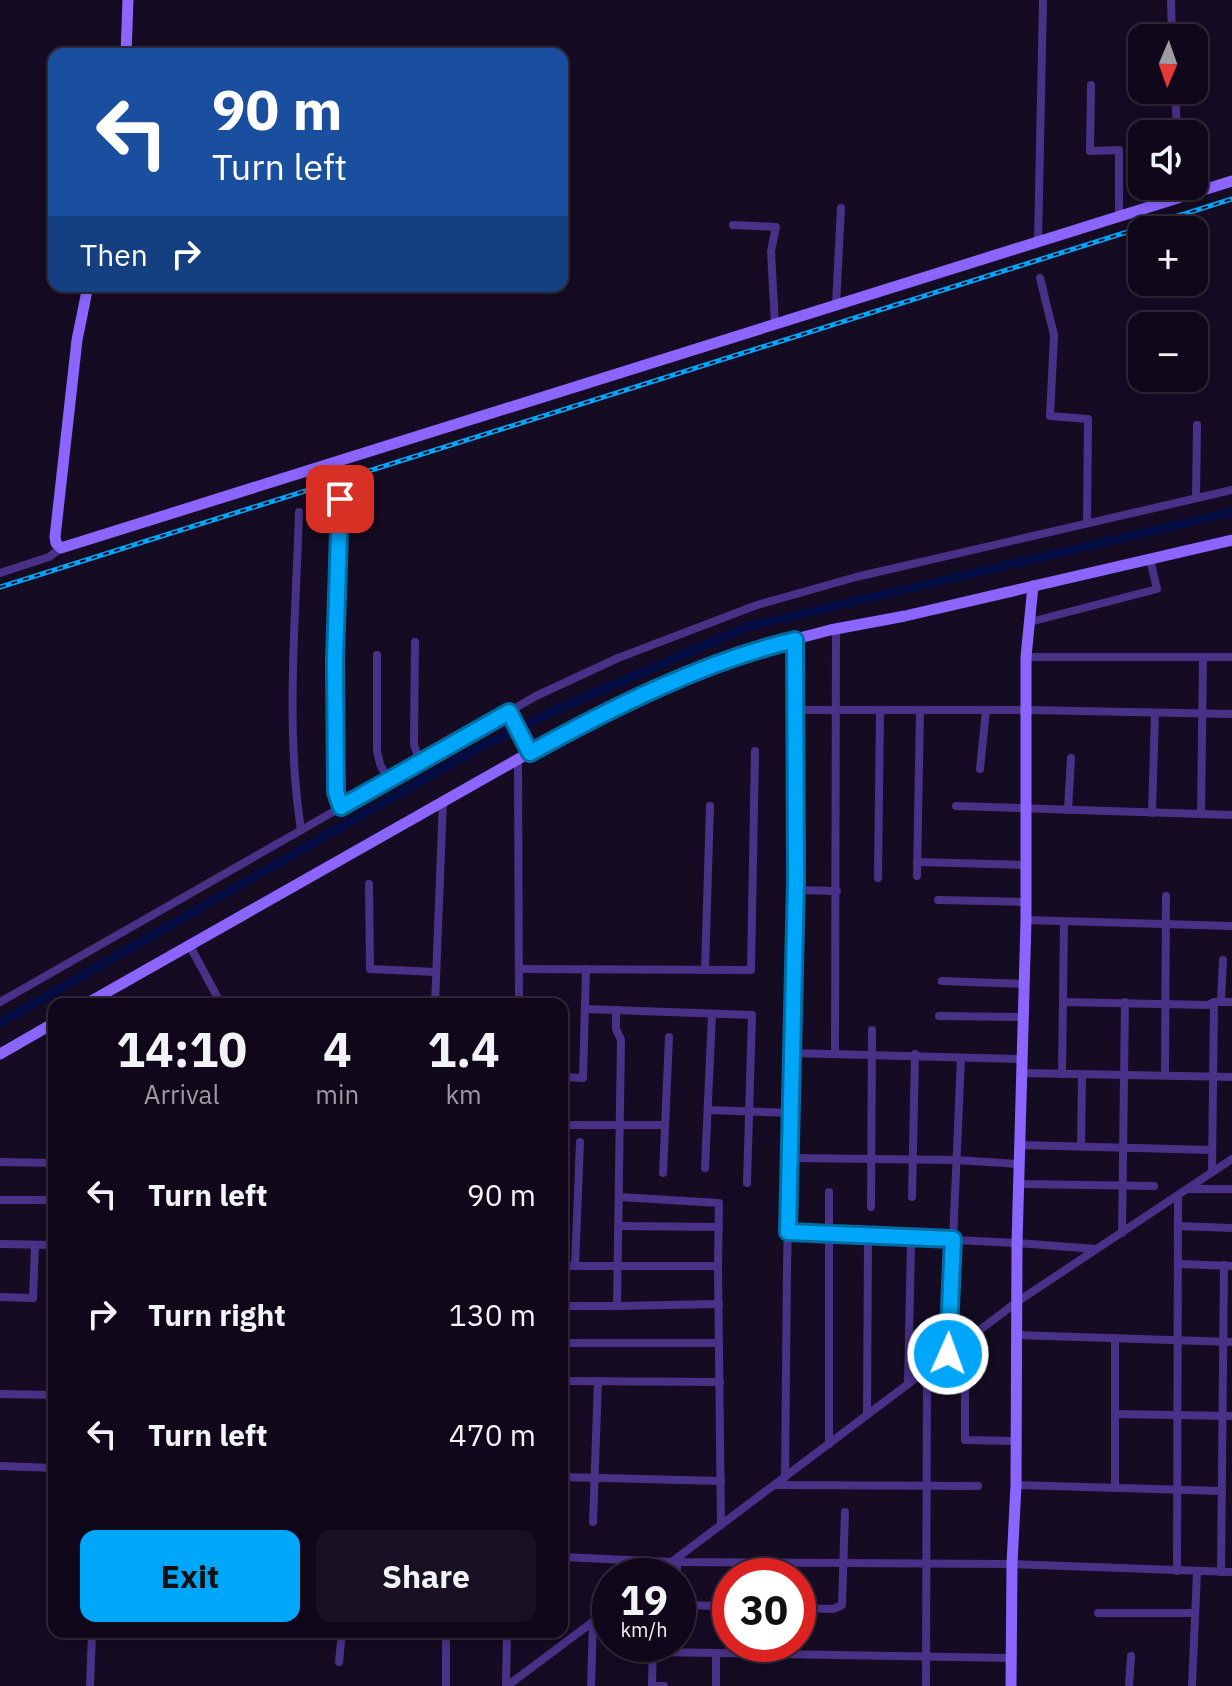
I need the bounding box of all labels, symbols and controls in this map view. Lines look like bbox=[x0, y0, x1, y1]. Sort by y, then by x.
north arrow bbox=[1128, 24, 1208, 104]
map controls bbox=[1128, 24, 1208, 392]
text: 90 m bbox=[212, 73, 342, 145]
icon: left bbox=[80, 80, 184, 184]
button: sound bbox=[1128, 120, 1208, 200]
text: Turn left bbox=[212, 143, 347, 190]
button: + bbox=[1128, 216, 1208, 296]
icon: right bbox=[164, 232, 208, 276]
text: Then bbox=[80, 235, 148, 274]
button: − bbox=[1128, 312, 1208, 392]
pin bbox=[306, 465, 374, 533]
icon: arrive bbox=[318, 477, 362, 521]
text: 14:10 bbox=[116, 1018, 247, 1080]
text: 4 bbox=[323, 1018, 352, 1080]
text: 1.4 bbox=[427, 1018, 500, 1080]
text: Arrival bbox=[144, 1077, 220, 1111]
text: min bbox=[315, 1077, 359, 1111]
text: km bbox=[445, 1077, 482, 1111]
icon: left bbox=[80, 1172, 124, 1216]
text: Turn left bbox=[148, 1175, 267, 1214]
text: 90 m bbox=[467, 1175, 536, 1214]
icon: right bbox=[80, 1292, 124, 1336]
text: Turn right bbox=[148, 1295, 286, 1334]
text: 130 m bbox=[449, 1295, 536, 1334]
position arrow bbox=[906, 1312, 990, 1396]
icon: left bbox=[80, 1412, 124, 1456]
text: Turn left bbox=[148, 1415, 267, 1454]
text: 470 m bbox=[449, 1415, 536, 1454]
button: Exit bbox=[80, 1530, 300, 1622]
button: Share bbox=[316, 1530, 536, 1622]
speed limit sign: 30 bbox=[712, 1558, 816, 1662]
text: 19 bbox=[620, 1574, 668, 1626]
text: km/h bbox=[620, 1616, 668, 1643]

